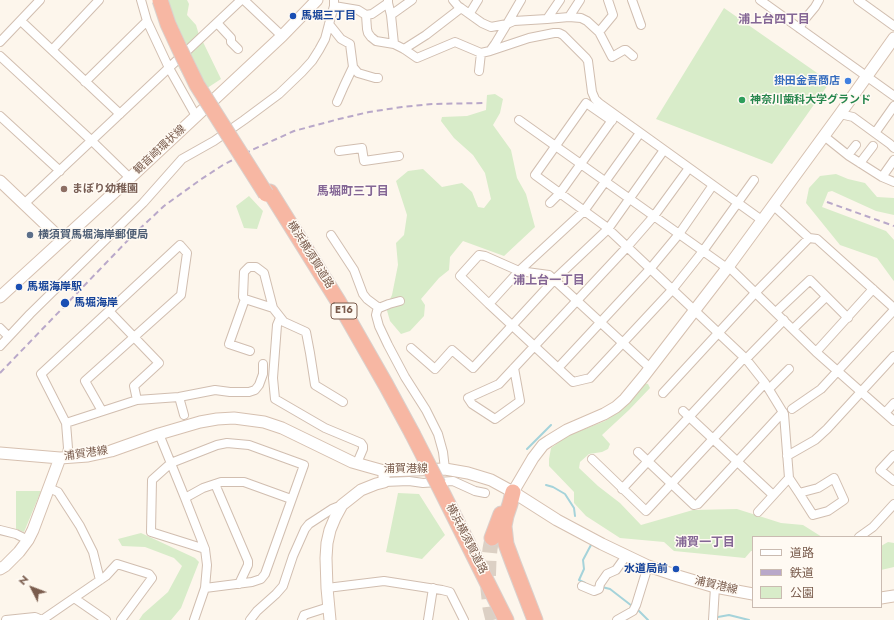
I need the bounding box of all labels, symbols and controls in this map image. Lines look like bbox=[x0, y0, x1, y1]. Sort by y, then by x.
place label: 馬堀三丁目 bbox=[301, 9, 356, 23]
marker: 馬堀三丁目 bbox=[288, 11, 298, 21]
district label: 浦上台四丁目 bbox=[738, 13, 810, 27]
place label: 掛田金吾商店 bbox=[774, 74, 840, 88]
marker: 掛田金吾商店 bbox=[843, 76, 853, 86]
place label: 神奈川歯科大学グランド bbox=[750, 93, 871, 107]
marker: 神奈川歯科大学グランド bbox=[737, 95, 747, 105]
street label: 観音崎環状線 bbox=[131, 123, 189, 177]
place label: まぼり幼稚園 bbox=[72, 182, 138, 196]
marker: まぼり幼稚園 bbox=[59, 184, 69, 194]
district label: 馬堀町三丁目 bbox=[317, 185, 389, 199]
street label: 横浜横須賀道路 bbox=[284, 219, 336, 291]
place label: 横須賀馬堀海岸郵便局 bbox=[38, 228, 148, 242]
marker: 横須賀馬堀海岸郵便局 bbox=[25, 230, 35, 240]
district label: 浦上台一丁目 bbox=[513, 274, 585, 288]
place label: 馬堀海岸駅 bbox=[27, 280, 82, 294]
marker: 馬堀海岸駅 bbox=[14, 282, 24, 292]
place label: 馬堀海岸 bbox=[74, 296, 118, 310]
marker: 馬堀海岸 bbox=[59, 297, 71, 309]
road number: E16 bbox=[331, 303, 357, 319]
street label: 浦賀港線 bbox=[63, 444, 109, 464]
street label: 浦賀港線 bbox=[384, 462, 428, 476]
street label: 横浜横須賀道路 bbox=[443, 502, 489, 576]
district label: 浦賀一丁目 bbox=[675, 536, 735, 550]
legend bbox=[752, 536, 882, 608]
text: 道路 bbox=[790, 544, 814, 562]
place label: 水道局前 bbox=[624, 562, 668, 576]
marker: 水道局前 bbox=[671, 564, 681, 574]
text: 鉄道 bbox=[790, 564, 814, 582]
north arrow bbox=[12, 568, 52, 608]
text: N bbox=[14, 571, 32, 589]
street label: 浦賀港線 bbox=[693, 575, 739, 597]
text: 公園 bbox=[790, 584, 814, 602]

